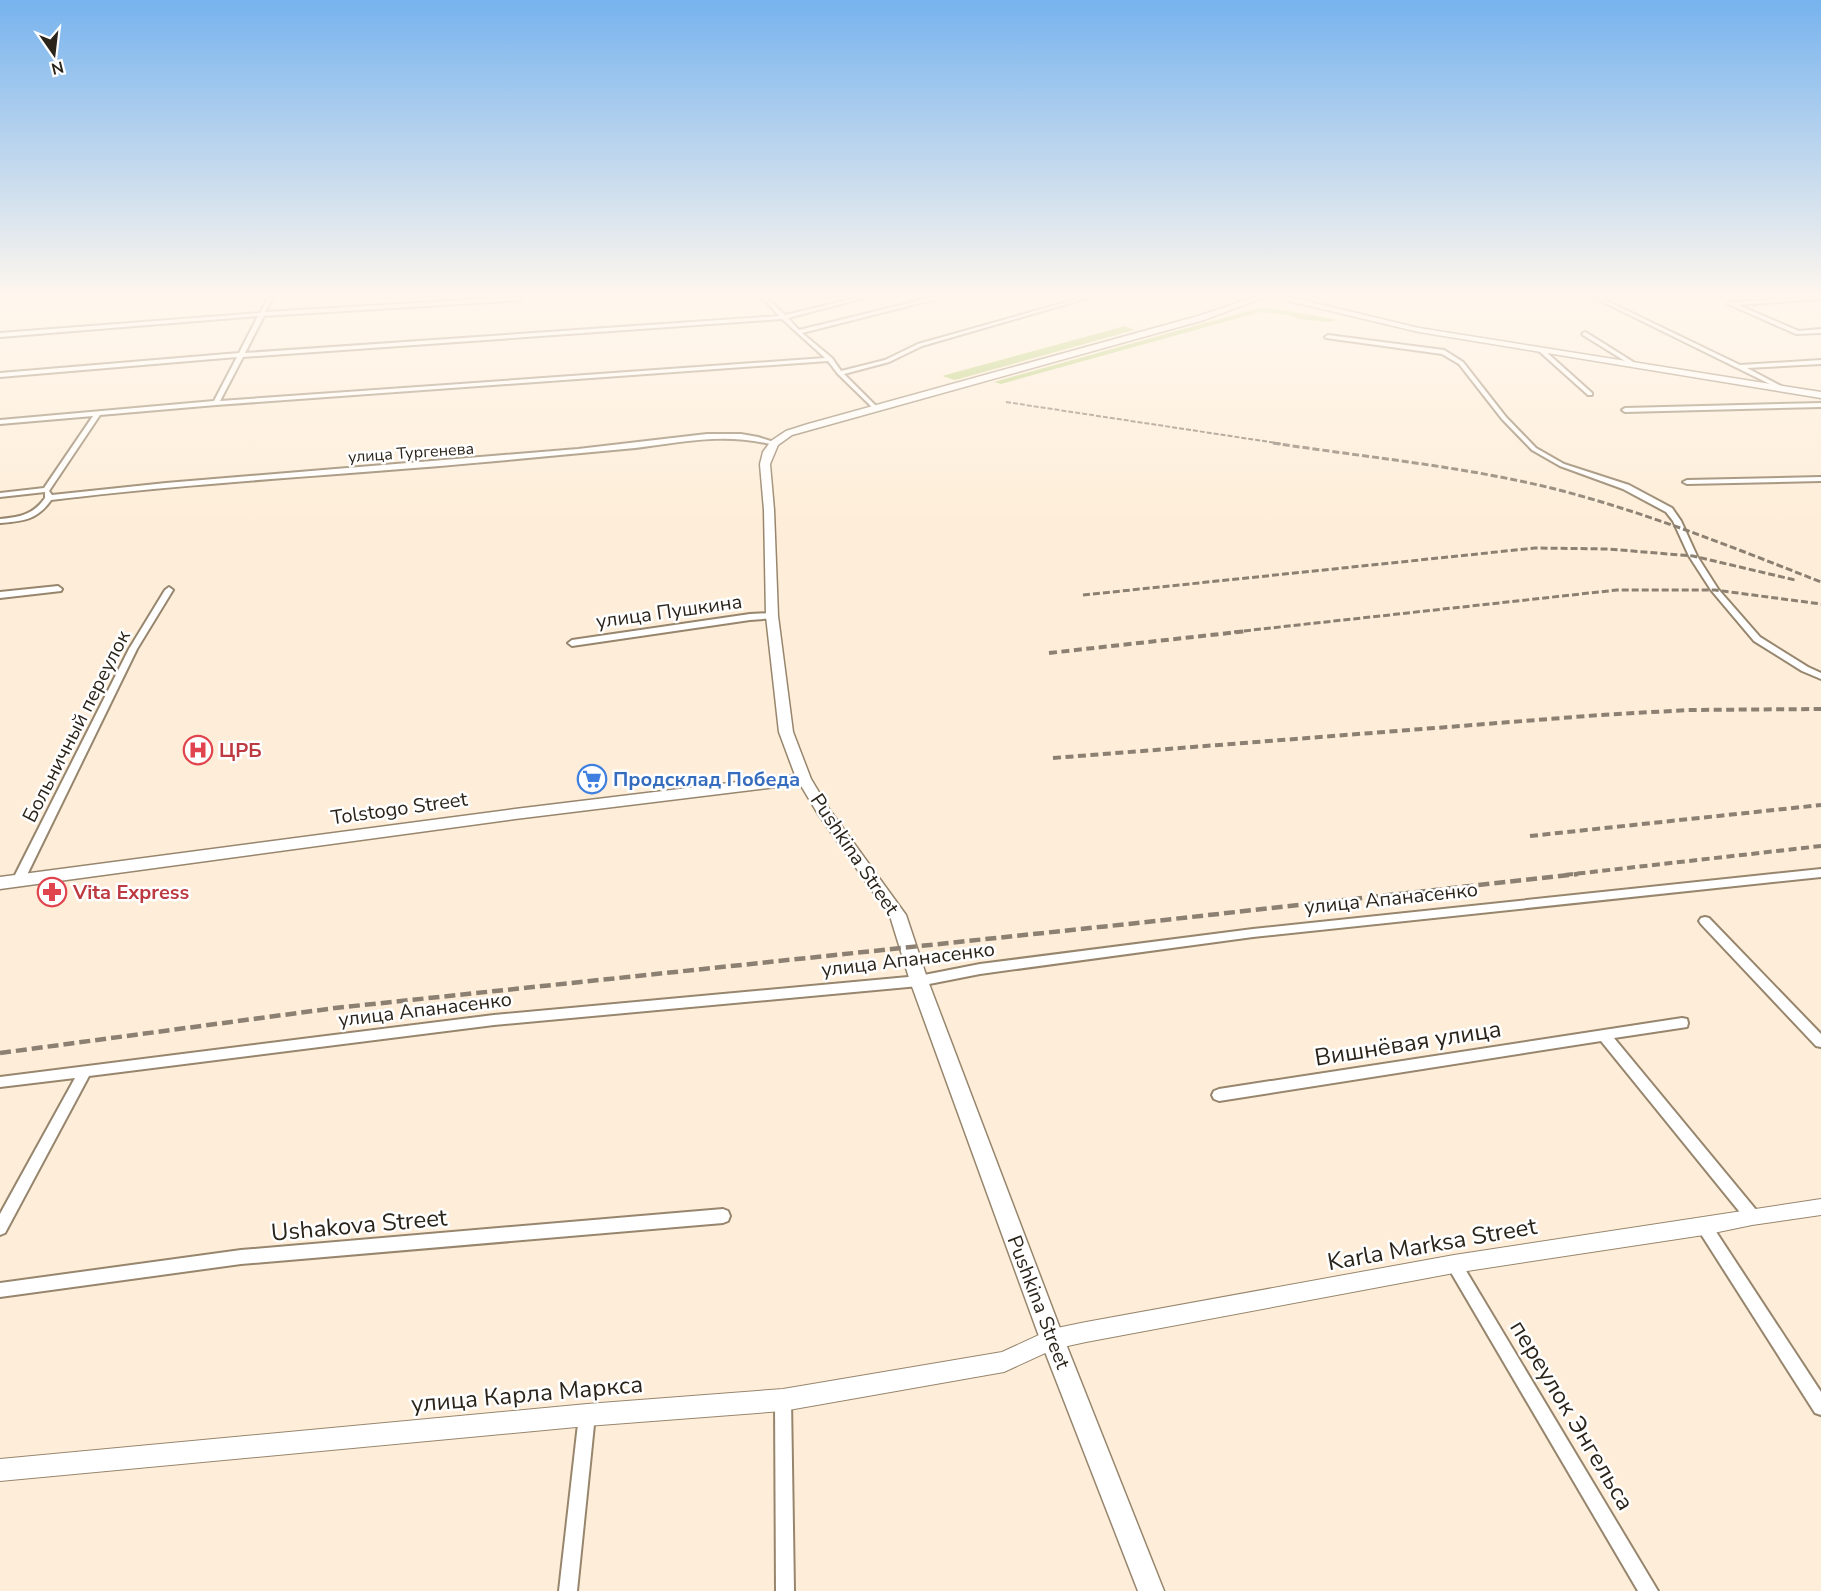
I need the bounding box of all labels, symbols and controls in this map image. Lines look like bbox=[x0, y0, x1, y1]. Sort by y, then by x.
north arrow bbox=[24, 24, 84, 84]
text: N bbox=[49, 55, 66, 80]
street label: улица Тургенева bbox=[347, 438, 475, 468]
street label: улица Пушкина bbox=[594, 588, 744, 635]
street label: Больничный переулок bbox=[16, 625, 137, 827]
hospital icon: ЦРБ bbox=[182, 734, 214, 766]
place label: ЦРБ bbox=[219, 737, 262, 764]
supermarket icon: Продсклад Победа bbox=[576, 763, 608, 795]
place label: Продсклад Победа bbox=[613, 766, 800, 793]
street label: Tolstogo Street bbox=[329, 785, 470, 831]
street label: Pushkina Street bbox=[804, 788, 906, 921]
pharmacy icon: Vita Express bbox=[36, 876, 68, 908]
street label: улица Апанасенко bbox=[1303, 876, 1479, 921]
place label: Vita Express bbox=[72, 879, 190, 906]
street label: улица Апанасенко bbox=[820, 935, 996, 984]
street label: улица Апанасенко bbox=[337, 985, 513, 1034]
street label: Вишнёвая улица bbox=[1312, 1012, 1504, 1074]
street label: Ushakova Street bbox=[270, 1201, 449, 1249]
street label: Karla Marksa Street bbox=[1325, 1210, 1540, 1278]
street label: Pushkina Street bbox=[1001, 1232, 1077, 1374]
street label: переулок Энгельса bbox=[1502, 1314, 1642, 1516]
street label: улица Карла Маркса bbox=[410, 1368, 644, 1420]

